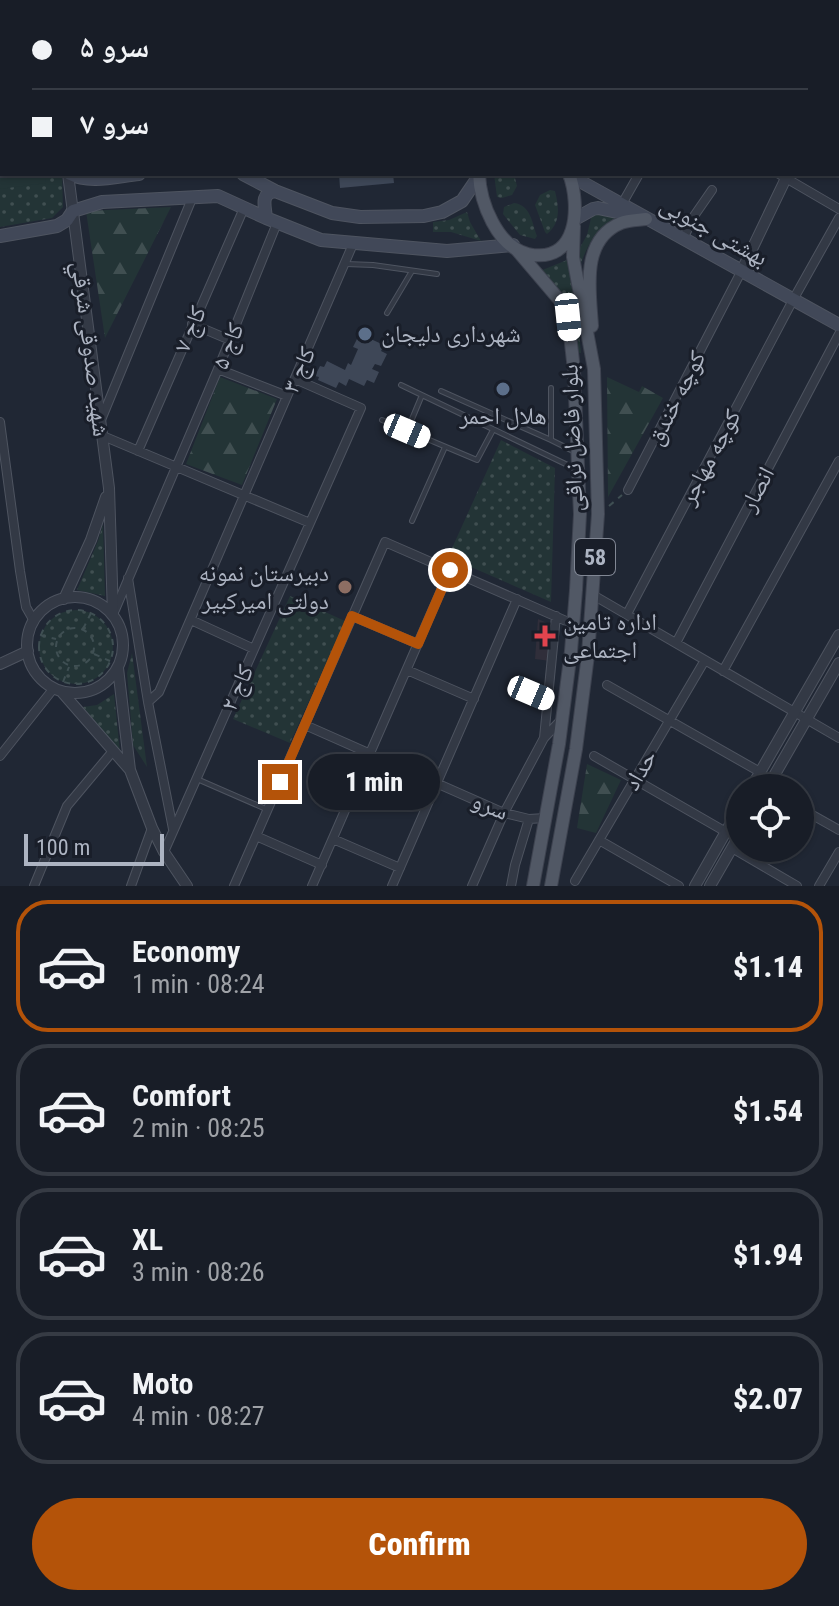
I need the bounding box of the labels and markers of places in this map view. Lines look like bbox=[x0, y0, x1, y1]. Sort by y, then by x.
place label: شهرداری دلیجان bbox=[381, 320, 521, 348]
marker: شهرداری دلیجان bbox=[356, 325, 374, 343]
marker: هلال احمر bbox=[494, 380, 512, 398]
place label: هلال احمر bbox=[458, 402, 547, 430]
place label: دبیرستان نمونه دولتی امیرکبیر bbox=[199, 559, 329, 615]
marker: دبیرستان نمونه دولتی امیرکبیر bbox=[336, 578, 354, 596]
place label: اداره تامین اجتماعی bbox=[563, 608, 657, 664]
marker: اداره تامین اجتماعی bbox=[534, 625, 556, 647]

